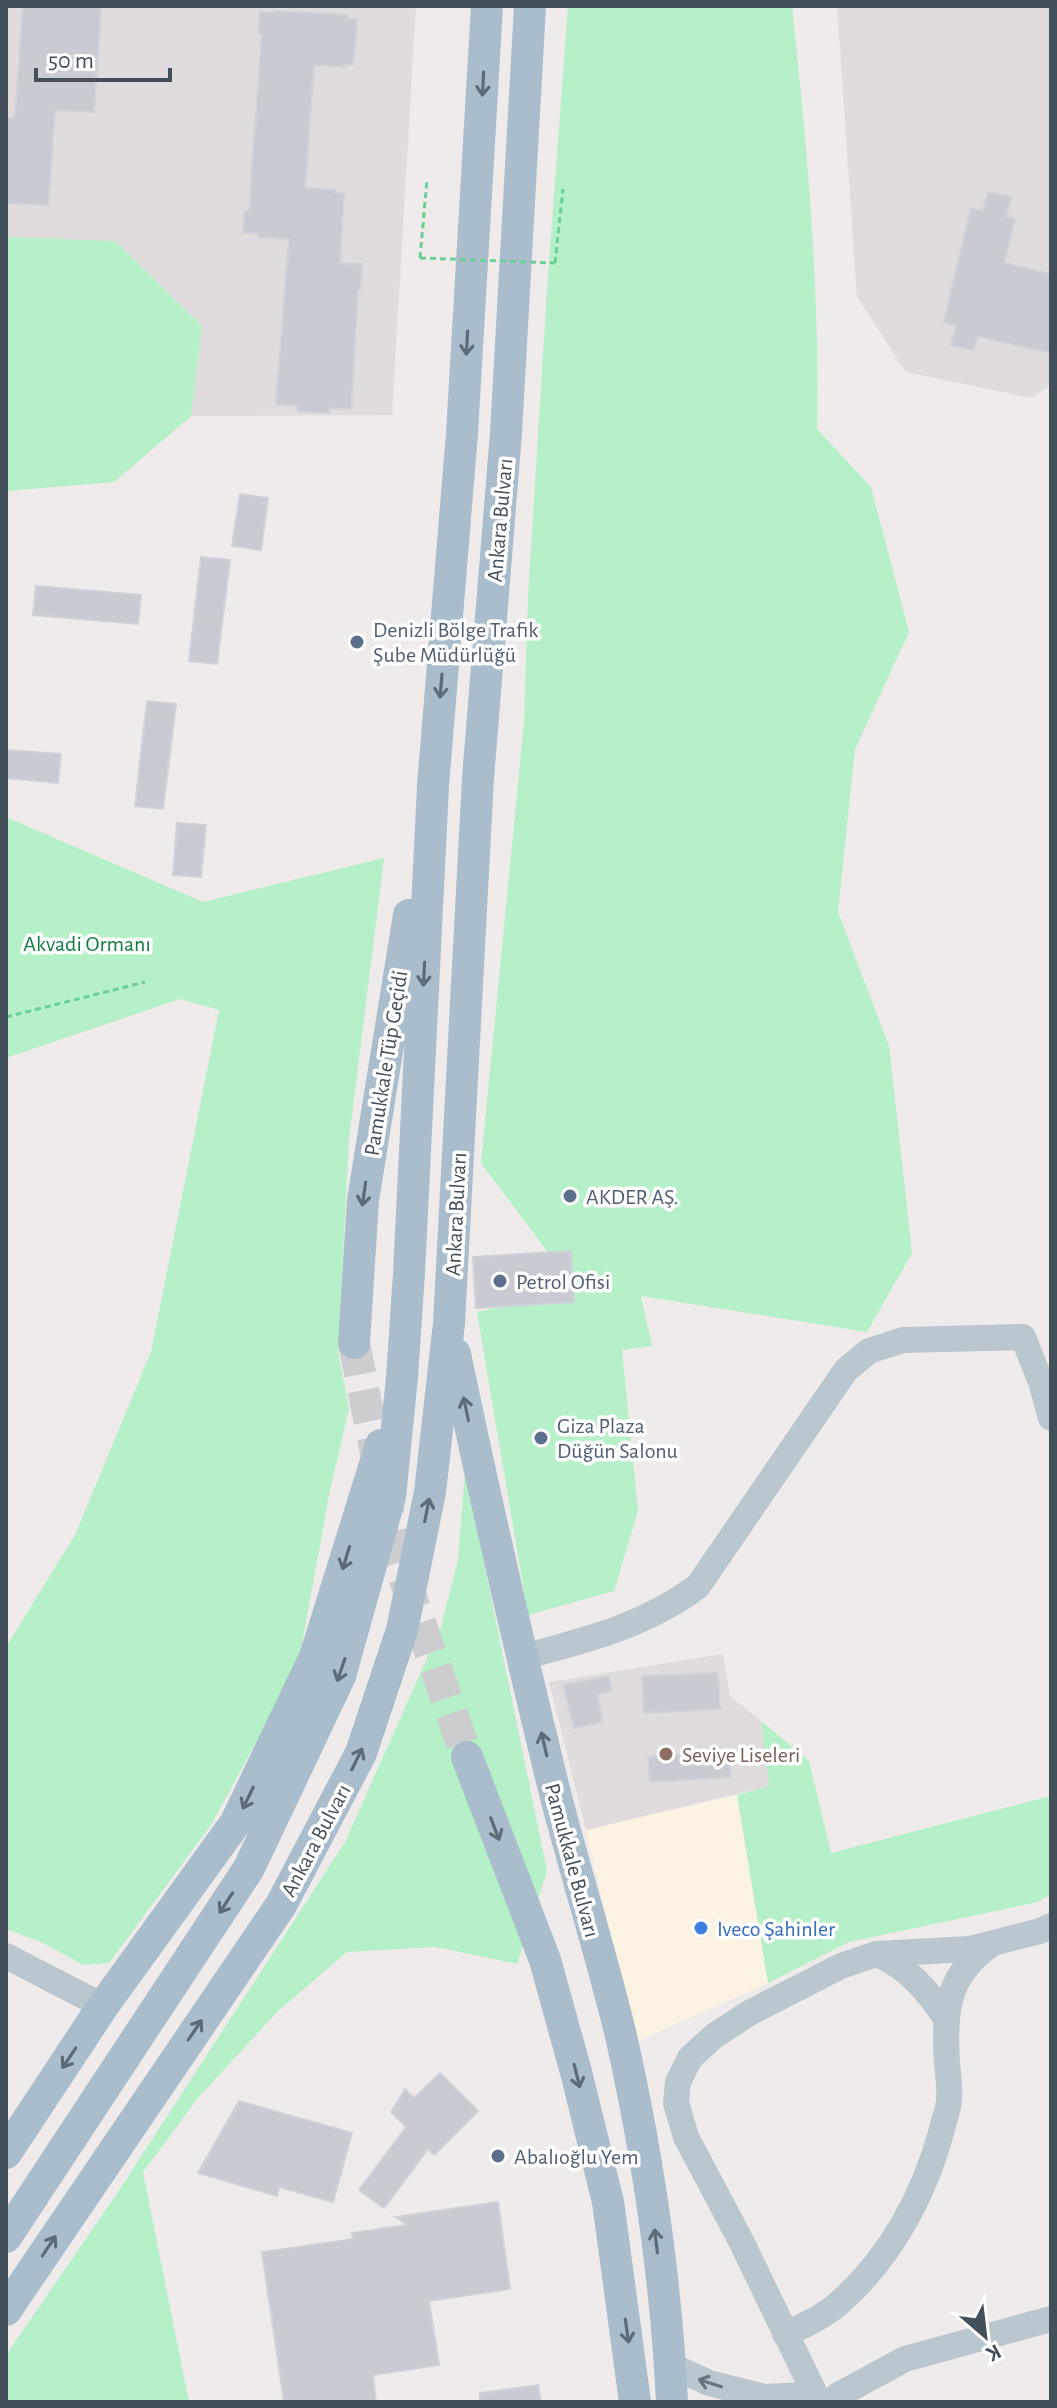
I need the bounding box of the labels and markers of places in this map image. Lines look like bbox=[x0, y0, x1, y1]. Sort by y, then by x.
place label: Denizli Bölge Trafik Şube Müdürlüğü bbox=[373, 619, 538, 666]
marker: Denizli Bölge Trafik Şube Müdürlüğü bbox=[348, 633, 366, 651]
place label: AKDER AŞ. bbox=[586, 1186, 678, 1208]
marker: AKDER AŞ. bbox=[561, 1187, 579, 1205]
place label: Petrol Ofisi bbox=[516, 1271, 610, 1293]
marker: Petrol Ofisi bbox=[491, 1272, 509, 1290]
place label: Giza Plaza Düğün Salonu bbox=[557, 1415, 678, 1462]
marker: Giza Plaza Düğün Salonu bbox=[532, 1429, 550, 1447]
place label: Seviye Liseleri bbox=[682, 1744, 800, 1766]
marker: Seviye Liseleri bbox=[657, 1745, 675, 1763]
place label: Iveco Şahinler bbox=[717, 1918, 835, 1940]
marker: Iveco Şahinler bbox=[692, 1919, 710, 1937]
place label: Abalıoğlu Yem bbox=[514, 2146, 639, 2168]
marker: Abalıoğlu Yem bbox=[489, 2147, 507, 2165]

